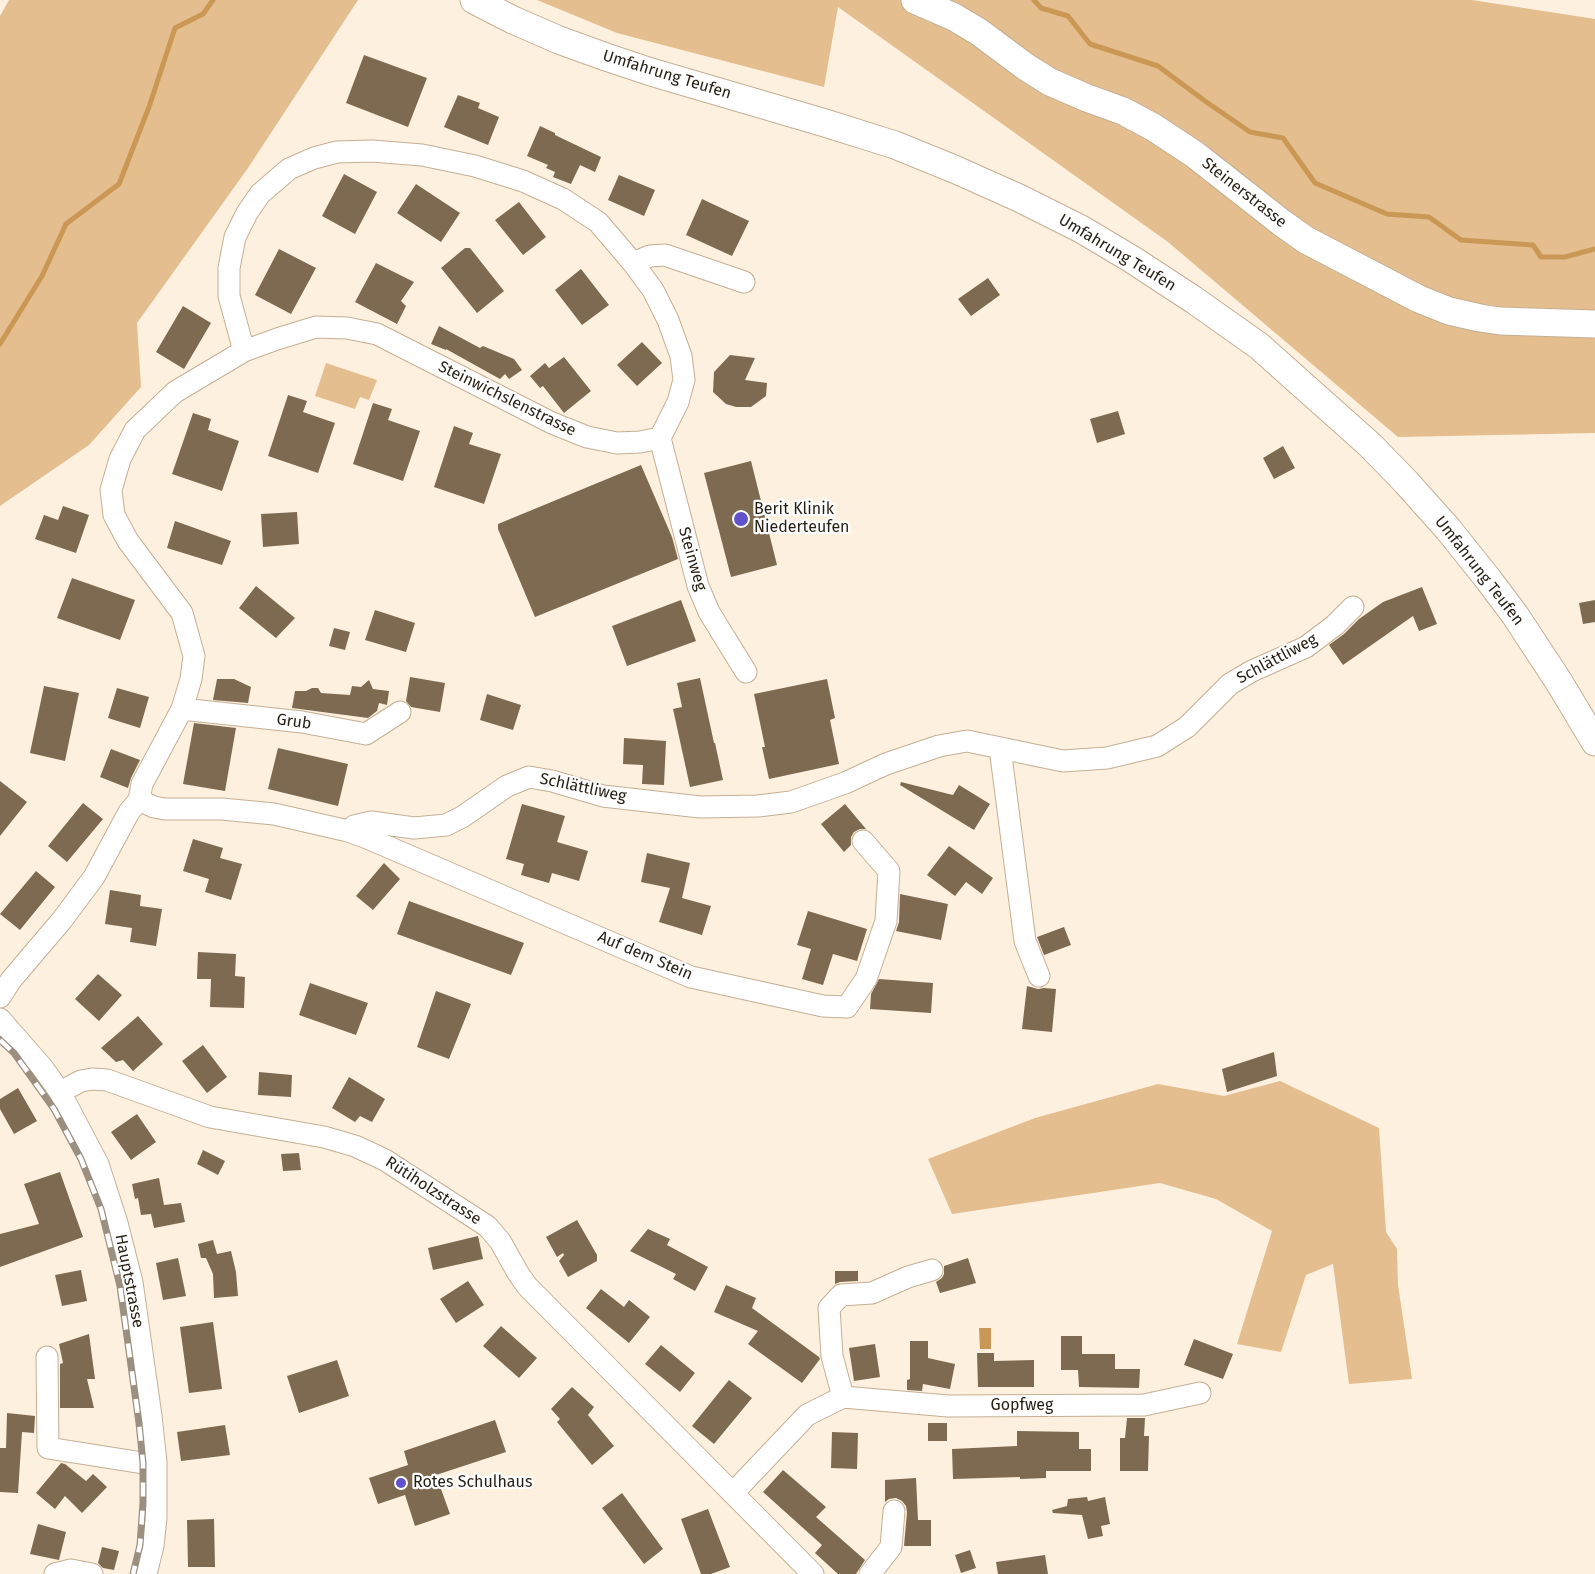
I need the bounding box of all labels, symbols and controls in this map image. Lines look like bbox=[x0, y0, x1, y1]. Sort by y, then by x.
street label: Umfahrung Teufen bbox=[600, 46, 734, 104]
street label: Steinerstrasse bbox=[1198, 154, 1290, 232]
street label: Umfahrung Teufen bbox=[1055, 210, 1179, 296]
street label: Steinwichslenstrasse bbox=[435, 357, 579, 441]
place label: Berit Klinik Niederteufen bbox=[754, 500, 849, 538]
marker: Berit Klinik Niederteufen bbox=[732, 510, 750, 528]
street label: Umfahrung Teufen bbox=[1430, 512, 1528, 630]
street label: Steinweg bbox=[674, 525, 710, 593]
street label: Schlättliweg bbox=[1234, 630, 1320, 688]
street label: Grub bbox=[275, 710, 313, 734]
street label: Schlättliweg bbox=[538, 769, 628, 807]
street label: Auf dem Stein bbox=[595, 927, 695, 985]
street label: Rütiholzstrasse bbox=[381, 1153, 485, 1229]
street label: Hauptstrasse bbox=[111, 1232, 147, 1330]
street label: Gopfweg bbox=[991, 1396, 1053, 1416]
place label: Rotes Schulhaus bbox=[413, 1473, 532, 1493]
marker: Rotes Schulhaus bbox=[394, 1476, 408, 1490]

